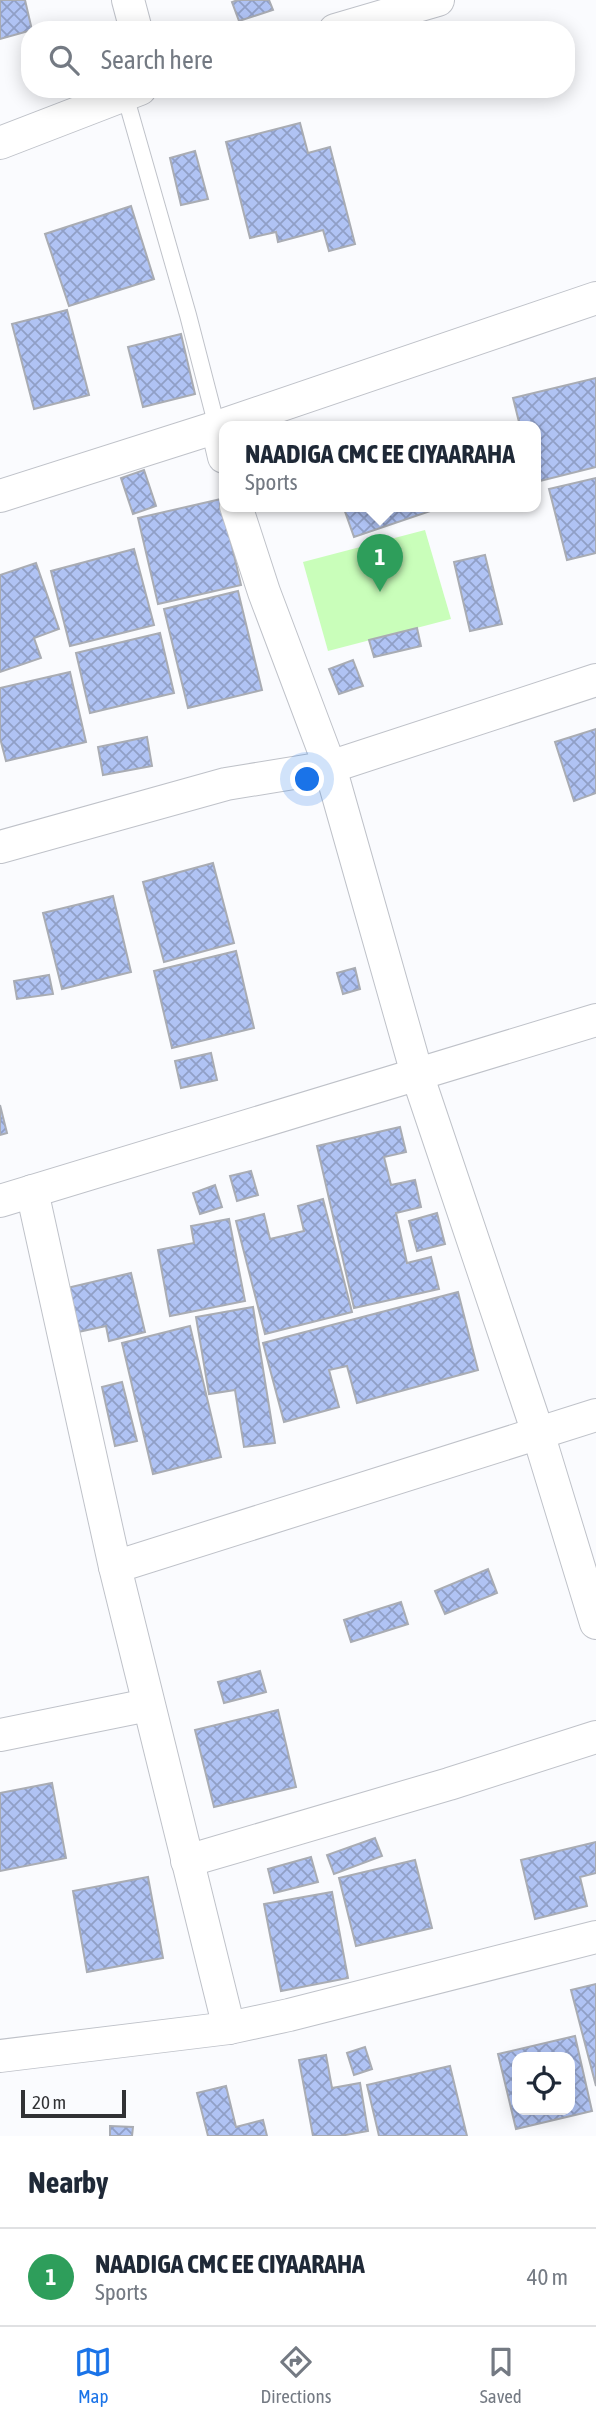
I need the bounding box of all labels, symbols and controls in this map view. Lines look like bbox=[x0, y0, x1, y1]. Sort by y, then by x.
search box bbox=[21, 21, 575, 98]
icon: search bbox=[45, 41, 83, 79]
text: Search here bbox=[101, 45, 213, 75]
popup bbox=[219, 421, 541, 512]
text: NAADIGA CMC EE CIYAARAHA bbox=[245, 439, 515, 469]
text: Sports bbox=[245, 469, 298, 495]
pin: 1 bbox=[357, 534, 403, 592]
your location bbox=[290, 762, 324, 796]
map controls bbox=[512, 2052, 575, 2115]
button: locate bbox=[512, 2052, 575, 2115]
scale bar bbox=[21, 2087, 126, 2119]
text: 20 m bbox=[32, 2091, 66, 2113]
text: Nearby bbox=[28, 2165, 108, 2199]
text: NAADIGA CMC EE CIYAARAHA bbox=[95, 2249, 365, 2279]
text: 1 bbox=[46, 2264, 56, 2290]
text: 40 m bbox=[527, 2264, 568, 2290]
text: Sports bbox=[95, 2279, 148, 2305]
tab: Map bbox=[74, 2343, 112, 2407]
tab: Directions bbox=[261, 2343, 331, 2407]
tab: Saved bbox=[480, 2343, 522, 2407]

